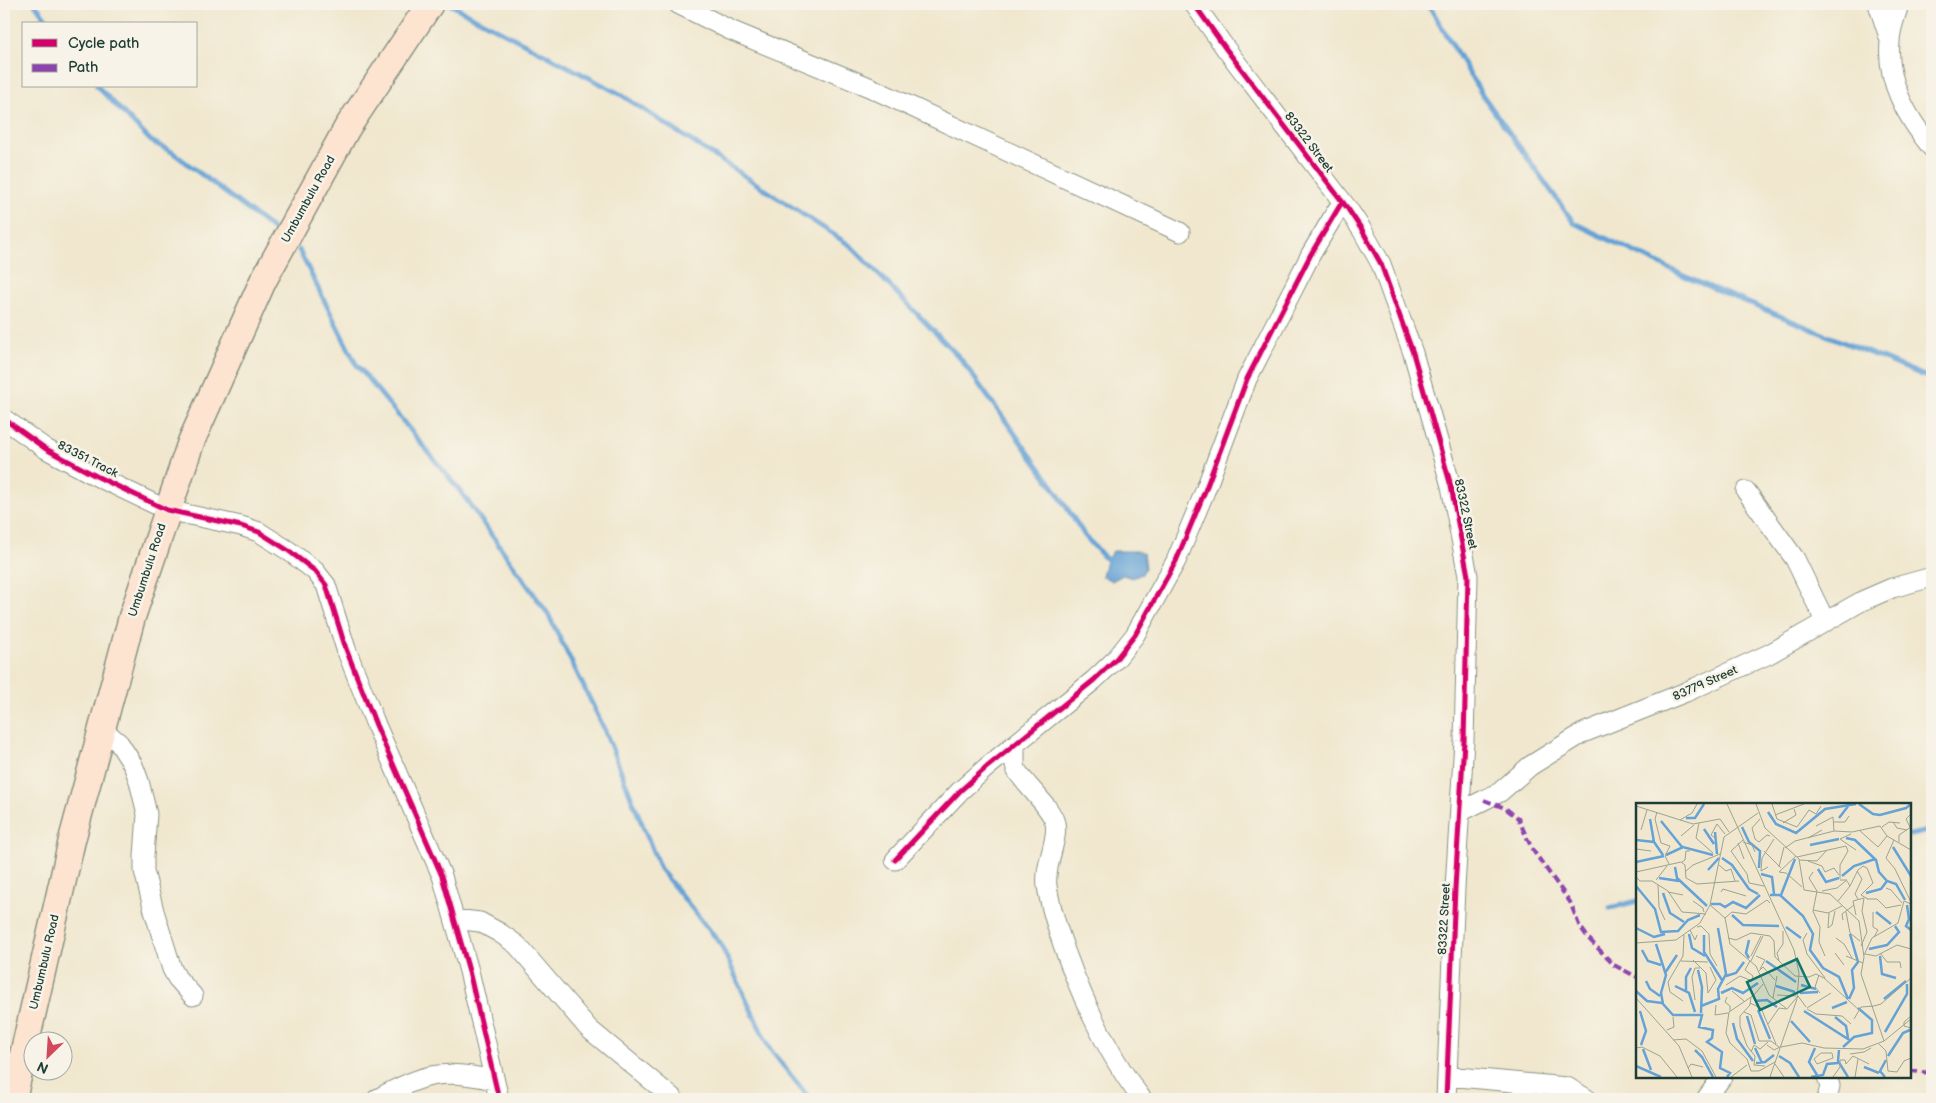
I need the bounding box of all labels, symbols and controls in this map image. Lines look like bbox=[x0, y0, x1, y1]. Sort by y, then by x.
legend bbox=[22, 22, 198, 88]
text: Cycle path bbox=[68, 34, 139, 53]
text: Path bbox=[68, 58, 98, 77]
street label: 83322 Street bbox=[1281, 109, 1336, 176]
street label: Umbumbulu Road bbox=[278, 153, 339, 245]
street label: 83351 Track bbox=[55, 438, 121, 481]
street label: 83322 Street bbox=[1451, 477, 1480, 551]
street label: Umbumbulu Road bbox=[125, 522, 170, 619]
street label: 83779 Street bbox=[1671, 662, 1740, 704]
inset map bbox=[1636, 803, 1911, 1078]
street label: 83322 Street bbox=[1435, 882, 1454, 955]
street label: Umbumbulu Road bbox=[26, 913, 63, 1011]
north arrow bbox=[22, 1030, 72, 1080]
text: N bbox=[34, 1057, 51, 1077]

